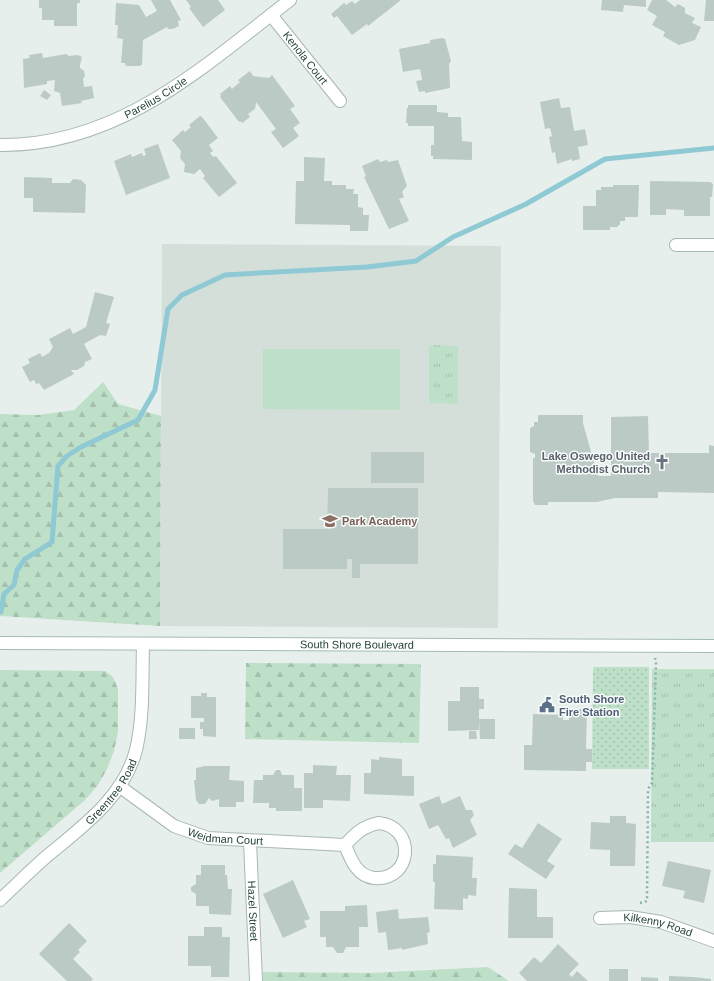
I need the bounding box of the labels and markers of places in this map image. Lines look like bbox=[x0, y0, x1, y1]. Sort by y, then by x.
place label: Lake Oswego United Methodist Church bbox=[542, 450, 650, 475]
church icon: Lake Oswego United Methodist Church bbox=[653, 453, 671, 471]
school or university icon: Park Academy bbox=[321, 512, 339, 530]
place label: Park Academy bbox=[342, 515, 418, 527]
place label: South Shore Fire Station bbox=[559, 693, 624, 718]
public building icon: South Shore Fire Station bbox=[538, 696, 556, 714]

